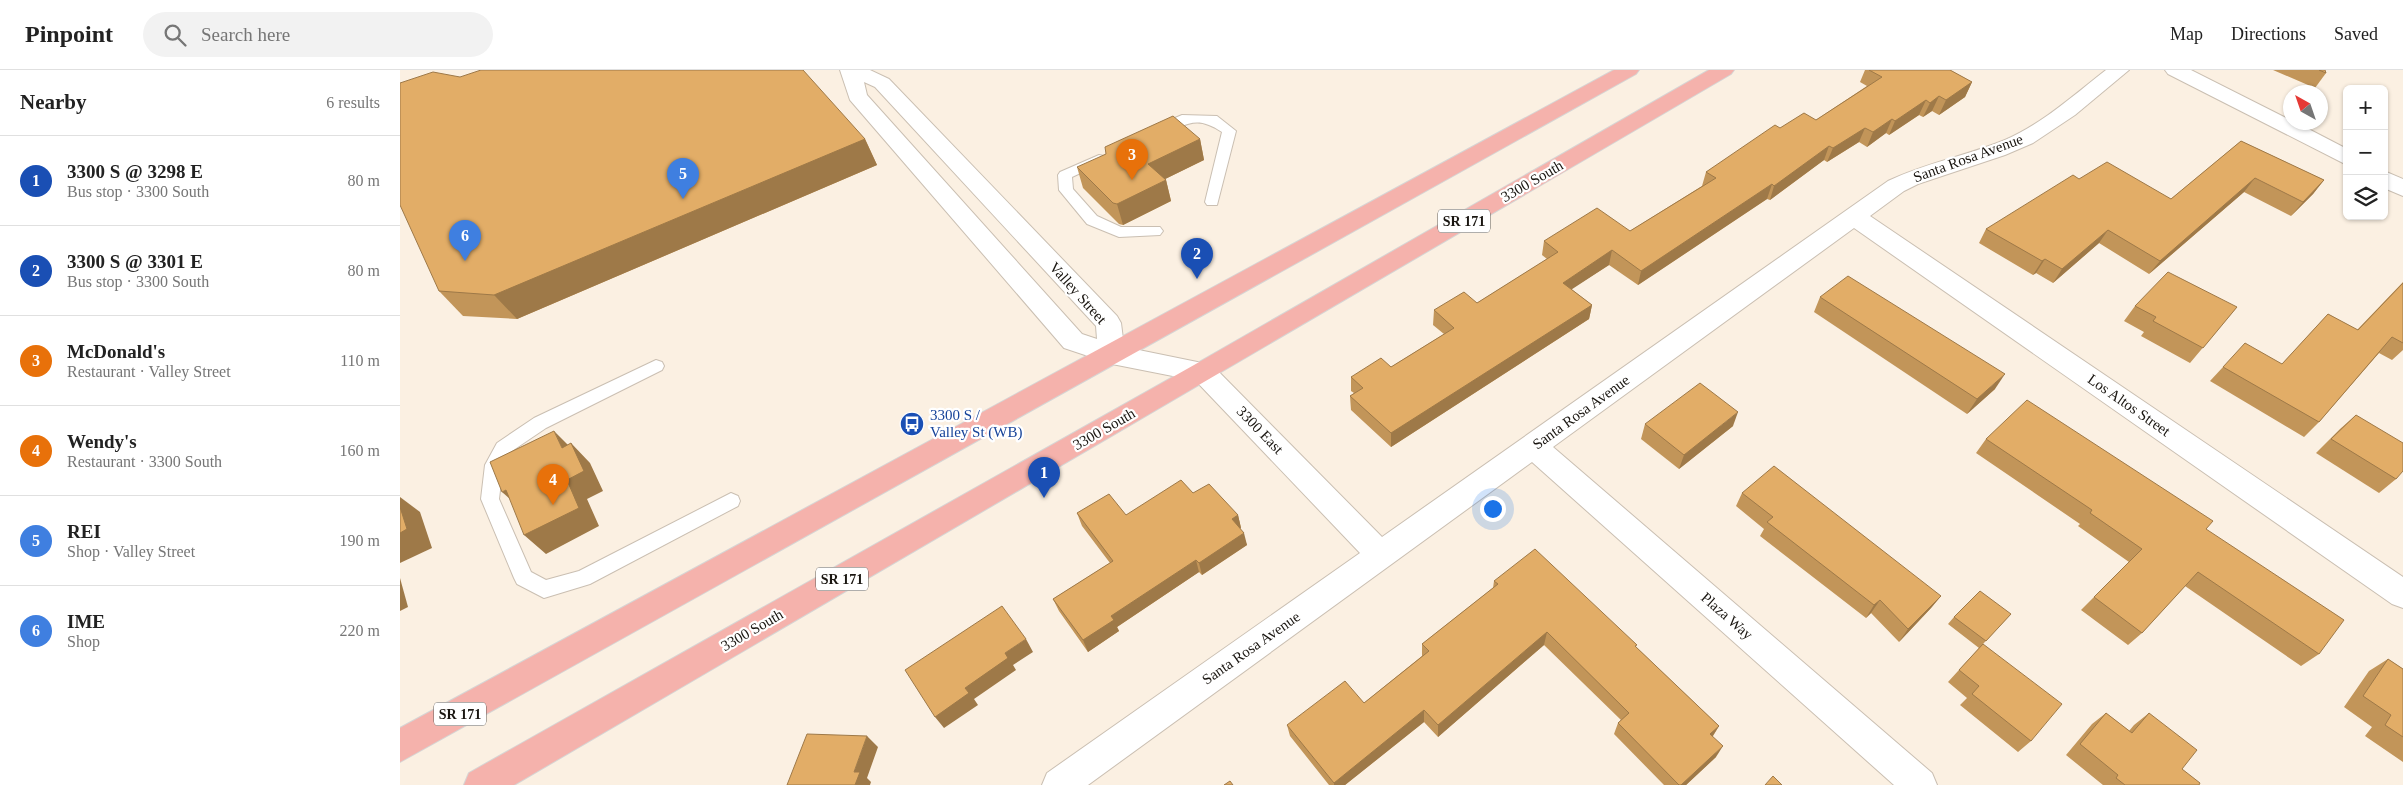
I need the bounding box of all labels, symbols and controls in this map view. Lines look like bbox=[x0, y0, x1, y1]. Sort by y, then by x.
search box bbox=[143, 12, 493, 57]
text: Pinpoint bbox=[25, 21, 113, 47]
icon: search bbox=[161, 21, 189, 49]
text: Search here bbox=[201, 24, 290, 45]
text: Map bbox=[2170, 24, 2203, 44]
text: Directions bbox=[2231, 24, 2306, 44]
text: Saved bbox=[2334, 24, 2378, 44]
north arrow bbox=[2283, 85, 2328, 130]
map controls bbox=[2343, 85, 2388, 220]
button: + bbox=[2343, 85, 2388, 130]
text: Nearby bbox=[20, 90, 87, 114]
text: 6 results bbox=[326, 94, 380, 111]
button: − bbox=[2343, 130, 2388, 175]
street label: Santa Rosa Avenue bbox=[1911, 131, 2025, 185]
pin: 3 bbox=[1116, 139, 1148, 180]
street label: 3300 South bbox=[1498, 157, 1566, 205]
pin: 5 bbox=[667, 158, 699, 199]
text: 3300 S @ 3298 E bbox=[67, 161, 203, 182]
text: 1 bbox=[32, 172, 40, 189]
text: 80 m bbox=[348, 172, 380, 189]
button: layers bbox=[2343, 175, 2388, 220]
text: Bus stop · 3300 South bbox=[67, 183, 209, 200]
road number: SR 171 bbox=[1438, 210, 1490, 232]
pin: 6 bbox=[449, 220, 481, 261]
pin: 2 bbox=[1181, 238, 1213, 279]
text: 3300 S @ 3301 E bbox=[67, 251, 203, 272]
street label: Valley Street bbox=[1046, 259, 1110, 328]
text: 2 bbox=[32, 262, 40, 279]
text: 80 m bbox=[348, 262, 380, 279]
text: Bus stop · 3300 South bbox=[67, 273, 209, 290]
text: McDonald's bbox=[67, 341, 165, 362]
text: 3 bbox=[32, 352, 40, 369]
text: 110 m bbox=[340, 352, 380, 369]
text: Restaurant · Valley Street bbox=[67, 363, 231, 380]
street label: Santa Rosa Avenue bbox=[1530, 371, 1633, 452]
street label: Los Altos Street bbox=[2085, 371, 2174, 440]
street label: 3300 East bbox=[1234, 403, 1287, 458]
street label: 3300 South bbox=[1070, 405, 1138, 453]
place label: 3300 S / Valley St (WB) bbox=[930, 407, 1022, 441]
bus stop icon: 3300 S / Valley St (WB) bbox=[899, 411, 925, 437]
text: Wendy's bbox=[67, 431, 137, 452]
text: 4 bbox=[32, 442, 40, 459]
text: 160 m bbox=[340, 442, 380, 459]
text: Restaurant · 3300 South bbox=[67, 453, 222, 470]
pin: 1 bbox=[1028, 457, 1060, 498]
pin: 4 bbox=[537, 464, 569, 505]
your location bbox=[1480, 496, 1506, 522]
text: REI bbox=[67, 521, 101, 542]
text: 5 bbox=[32, 532, 40, 549]
text: 190 m bbox=[340, 532, 380, 549]
text: Shop · Valley Street bbox=[67, 543, 195, 560]
road number: SR 171 bbox=[816, 568, 868, 590]
street label: Plaza Way bbox=[1698, 589, 1756, 643]
street label: 3300 South bbox=[718, 606, 786, 654]
street label: Santa Rosa Avenue bbox=[1199, 608, 1303, 688]
text: IME bbox=[67, 611, 105, 632]
text: 6 bbox=[32, 622, 40, 639]
text: 220 m bbox=[340, 622, 380, 639]
text: Shop bbox=[67, 633, 100, 650]
road number: SR 171 bbox=[434, 703, 486, 726]

